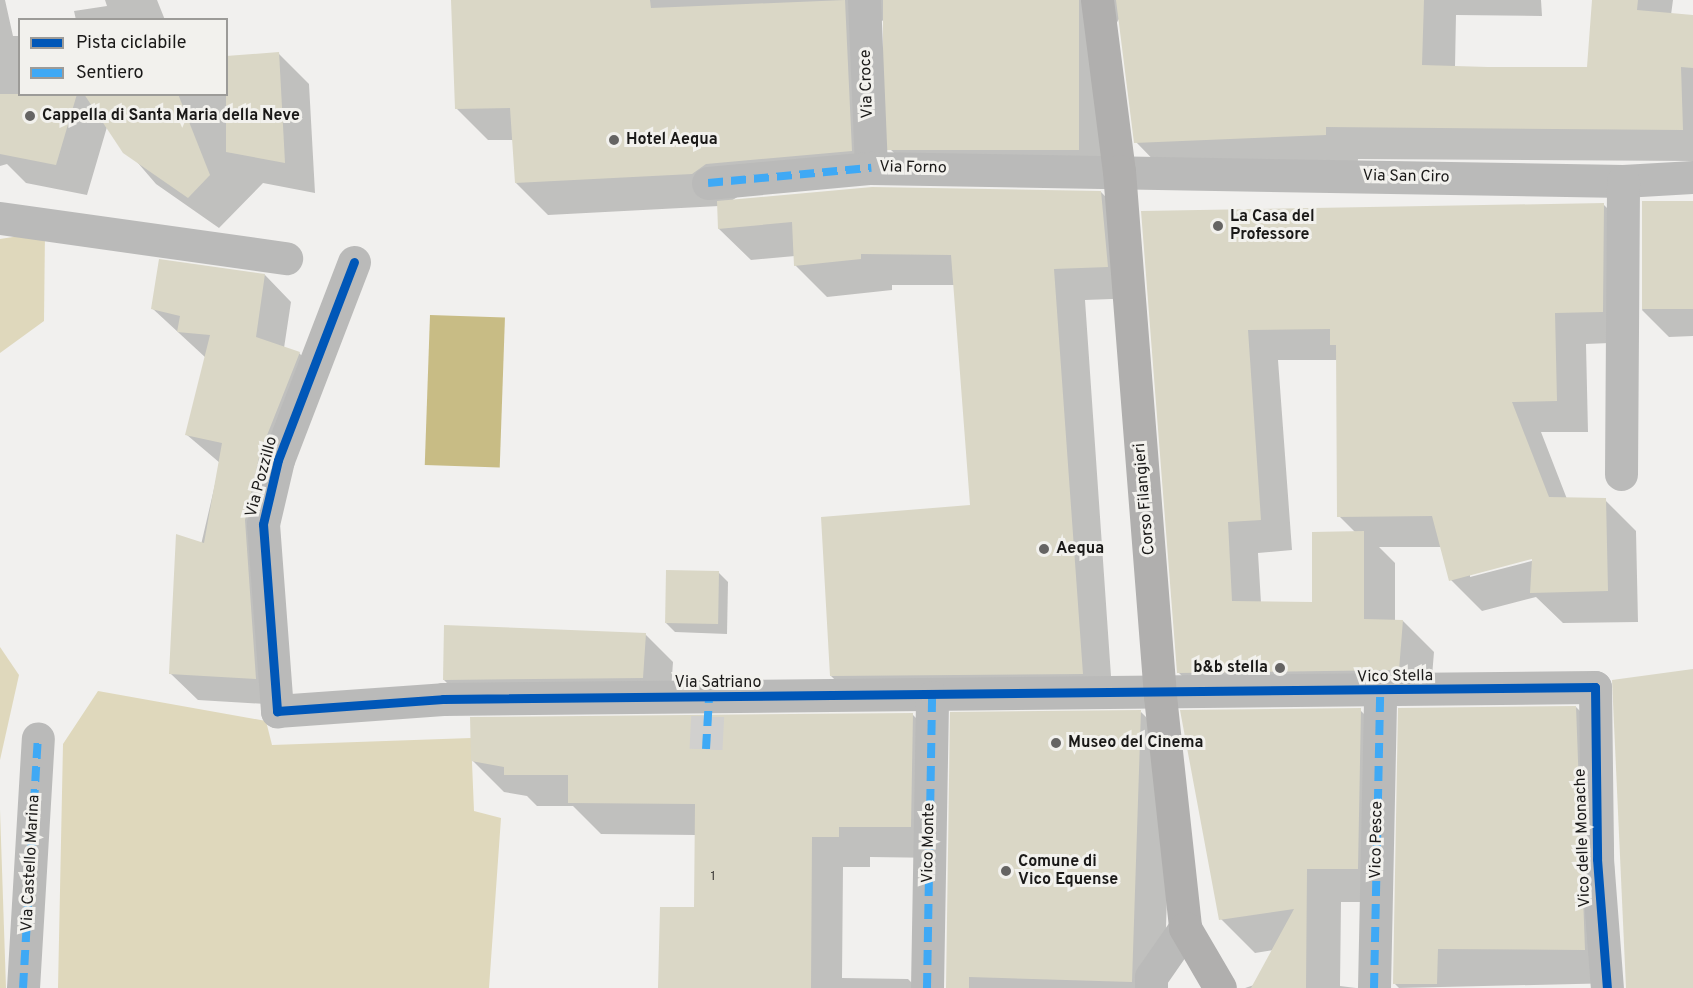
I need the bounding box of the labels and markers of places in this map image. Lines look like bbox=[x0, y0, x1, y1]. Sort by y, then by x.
place label: Cappella di Santa Maria della Neve bbox=[42, 106, 300, 126]
marker: Cappella di Santa Maria della Neve bbox=[23, 109, 37, 123]
place label: Hotel Aequa bbox=[626, 130, 718, 150]
marker: Hotel Aequa bbox=[607, 133, 621, 147]
place label: La Casa del Professore bbox=[1230, 207, 1315, 245]
marker: La Casa del Professore bbox=[1211, 219, 1225, 233]
place label: Aequa bbox=[1056, 539, 1104, 559]
marker: Aequa bbox=[1037, 542, 1051, 556]
place label: b&b stella bbox=[1193, 658, 1268, 678]
marker: b&b stella bbox=[1273, 661, 1287, 675]
place label: Museo del Cinema bbox=[1068, 733, 1203, 753]
marker: Museo del Cinema bbox=[1049, 736, 1063, 750]
place label: Comune di Vico Equense bbox=[1018, 852, 1118, 890]
marker: Comune di Vico Equense bbox=[999, 864, 1013, 878]

